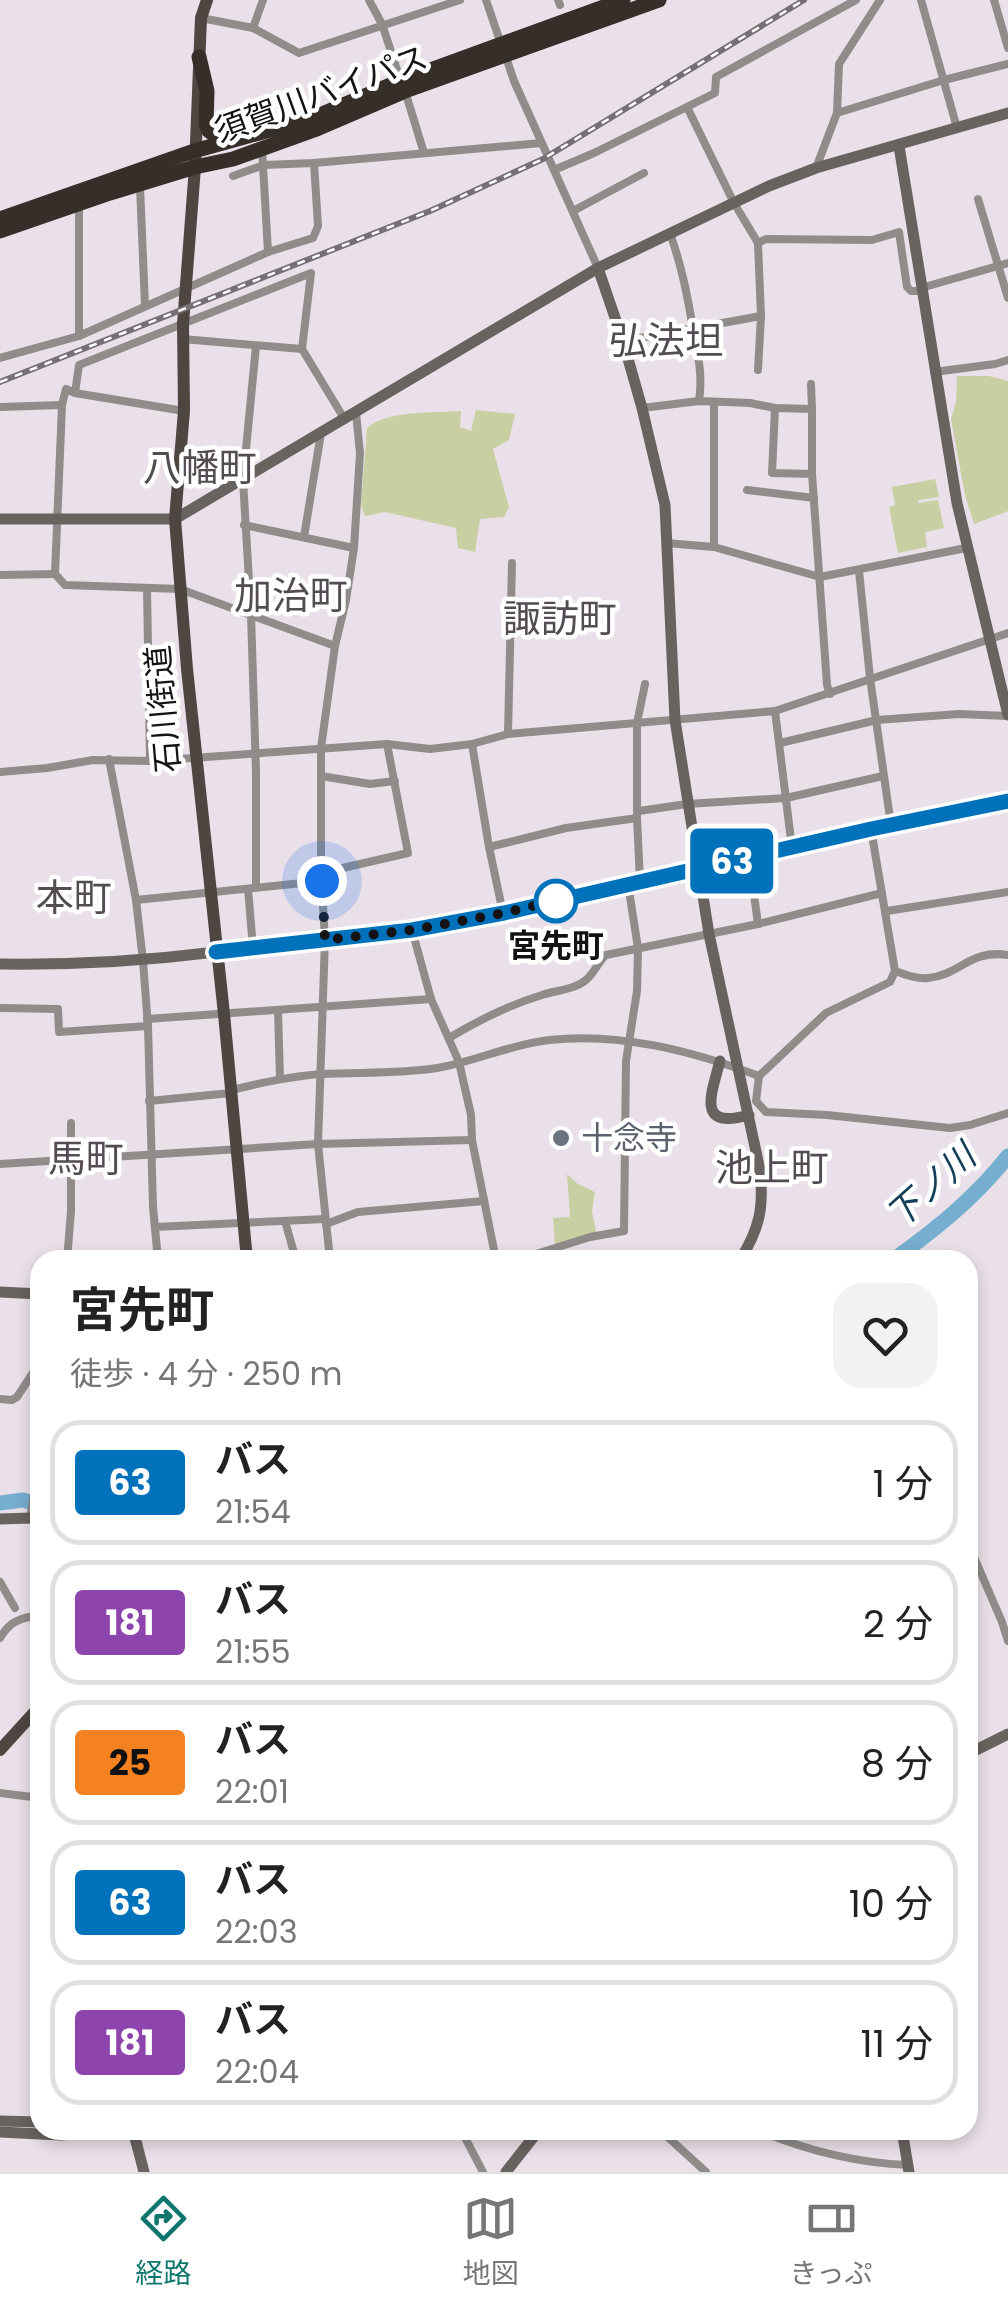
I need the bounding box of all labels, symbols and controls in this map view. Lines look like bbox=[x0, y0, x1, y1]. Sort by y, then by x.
street label: 須賀川バイパス bbox=[208, 34, 433, 153]
district label: 弘法坦 bbox=[609, 314, 723, 367]
district label: 八幡町 bbox=[143, 441, 257, 494]
district label: 加治町 bbox=[234, 569, 348, 622]
district label: 諏訪町 bbox=[503, 592, 617, 645]
street label: 石川街道 bbox=[135, 643, 190, 775]
line badge: 63 bbox=[687, 828, 777, 894]
text: 63 bbox=[710, 837, 754, 886]
your location bbox=[297, 856, 347, 906]
district label: 本町 bbox=[36, 871, 112, 924]
marker: 宮先町 bbox=[535, 880, 577, 922]
place label: 宮先町 bbox=[508, 923, 604, 968]
place label: 十念寺 bbox=[581, 1115, 677, 1160]
marker: 十念寺 bbox=[550, 1127, 572, 1149]
water label: 下ノ川 bbox=[875, 1130, 989, 1239]
district label: 馬町 bbox=[48, 1132, 124, 1185]
district label: 池上町 bbox=[715, 1141, 829, 1194]
text: 宮先町 bbox=[70, 1277, 214, 1344]
button: heart bbox=[833, 1283, 938, 1388]
text: 徒歩 · 4 分 · 250 m bbox=[70, 1351, 343, 1396]
text: バス bbox=[215, 1433, 291, 1486]
text: 1 分 bbox=[873, 1457, 933, 1510]
text: 63 bbox=[108, 1458, 152, 1507]
text: 21:54 bbox=[215, 1489, 291, 1534]
text: バス bbox=[215, 1573, 291, 1626]
text: 2 分 bbox=[863, 1597, 933, 1650]
text: 181 bbox=[105, 1598, 155, 1647]
text: 21:55 bbox=[215, 1629, 291, 1674]
text: バス bbox=[215, 1713, 291, 1766]
text: 8 分 bbox=[861, 1737, 933, 1790]
text: 25 bbox=[109, 1738, 151, 1787]
text: 22:01 bbox=[215, 1769, 289, 1814]
text: バス bbox=[215, 1853, 291, 1906]
text: 10 分 bbox=[849, 1877, 933, 1930]
text: 63 bbox=[108, 1878, 152, 1927]
text: 22:03 bbox=[215, 1909, 298, 1954]
text: バス bbox=[215, 1993, 291, 2046]
text: 11 分 bbox=[861, 2017, 933, 2070]
text: 181 bbox=[105, 2018, 155, 2067]
text: 22:04 bbox=[215, 2049, 299, 2094]
tab: 経路 bbox=[136, 2191, 192, 2295]
tab: 地図 bbox=[463, 2191, 519, 2295]
tab: きっぷ bbox=[790, 2191, 872, 2295]

